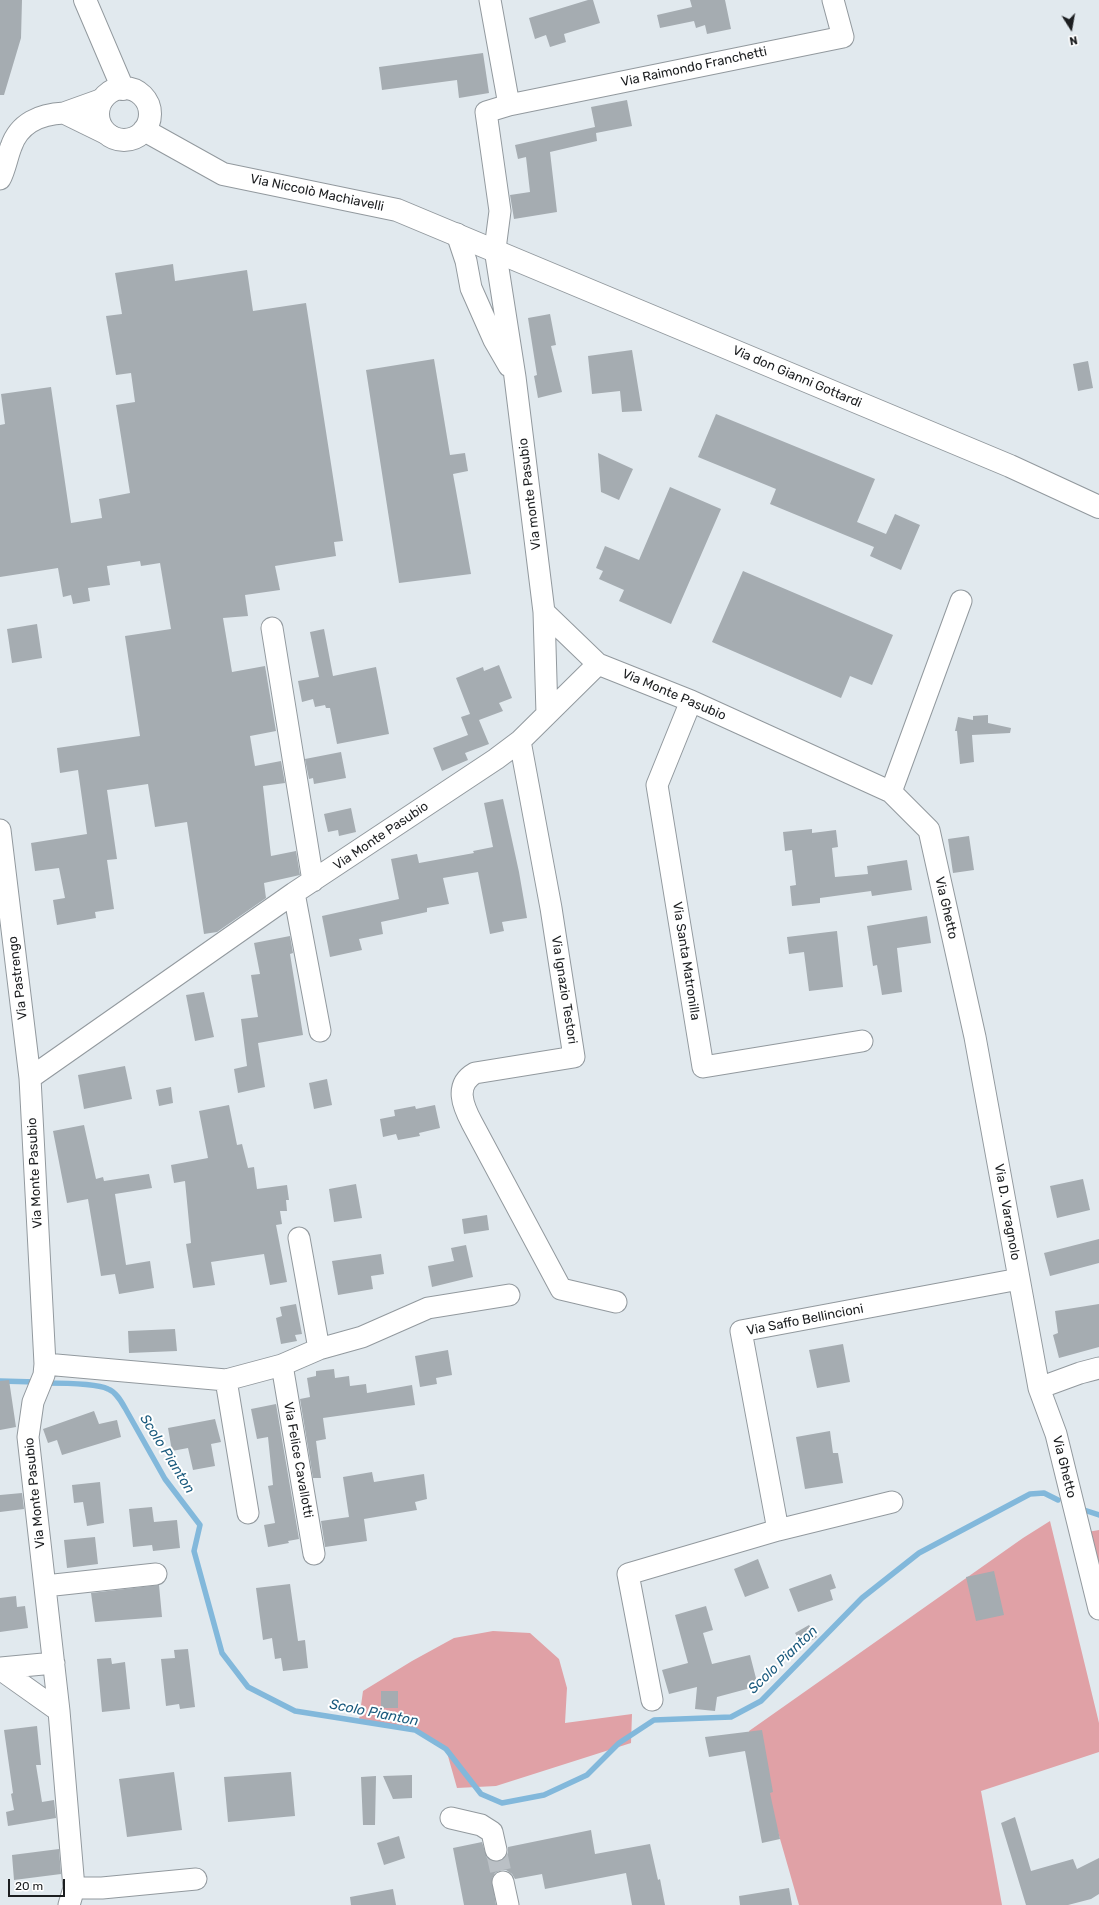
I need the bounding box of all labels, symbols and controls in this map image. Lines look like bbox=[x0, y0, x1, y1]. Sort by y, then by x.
north arrow bbox=[1051, 8, 1091, 48]
text: N bbox=[1068, 33, 1079, 47]
street label: Via Raimondo Franchetti bbox=[619, 44, 769, 90]
street label: Via Niccolò Machiavelli bbox=[249, 171, 385, 215]
street label: Via don Gianni Gottardi bbox=[730, 343, 864, 411]
street label: Via monte Pasubio bbox=[515, 437, 545, 551]
street label: Via Monte Pasubio bbox=[620, 666, 728, 724]
street label: Via Monte Pasubio bbox=[331, 798, 431, 874]
street label: Via Ghetto bbox=[931, 875, 961, 941]
street label: Via Santa Matronilla bbox=[669, 901, 703, 1021]
street label: Via Pastrengo bbox=[5, 935, 31, 1021]
street label: Via Ignazio Testori bbox=[548, 935, 580, 1045]
street label: Via Monte Pasubio bbox=[24, 1117, 46, 1229]
street label: Via D. Varagnolo bbox=[991, 1162, 1023, 1262]
street label: Via Saffo Bellincioni bbox=[745, 1301, 865, 1339]
street label: Via Felice Cavallotti bbox=[280, 1401, 316, 1519]
water label: Scolo Pianton bbox=[136, 1411, 198, 1497]
street label: Via Ghetto bbox=[1049, 1434, 1079, 1500]
street label: Via Monte Pasubio bbox=[21, 1437, 49, 1549]
water label: Scolo Pianton bbox=[745, 1623, 821, 1697]
water label: Scolo Pianton bbox=[328, 1696, 420, 1730]
scale bar bbox=[10, 1871, 67, 1897]
text: 20 m bbox=[15, 1879, 43, 1893]

